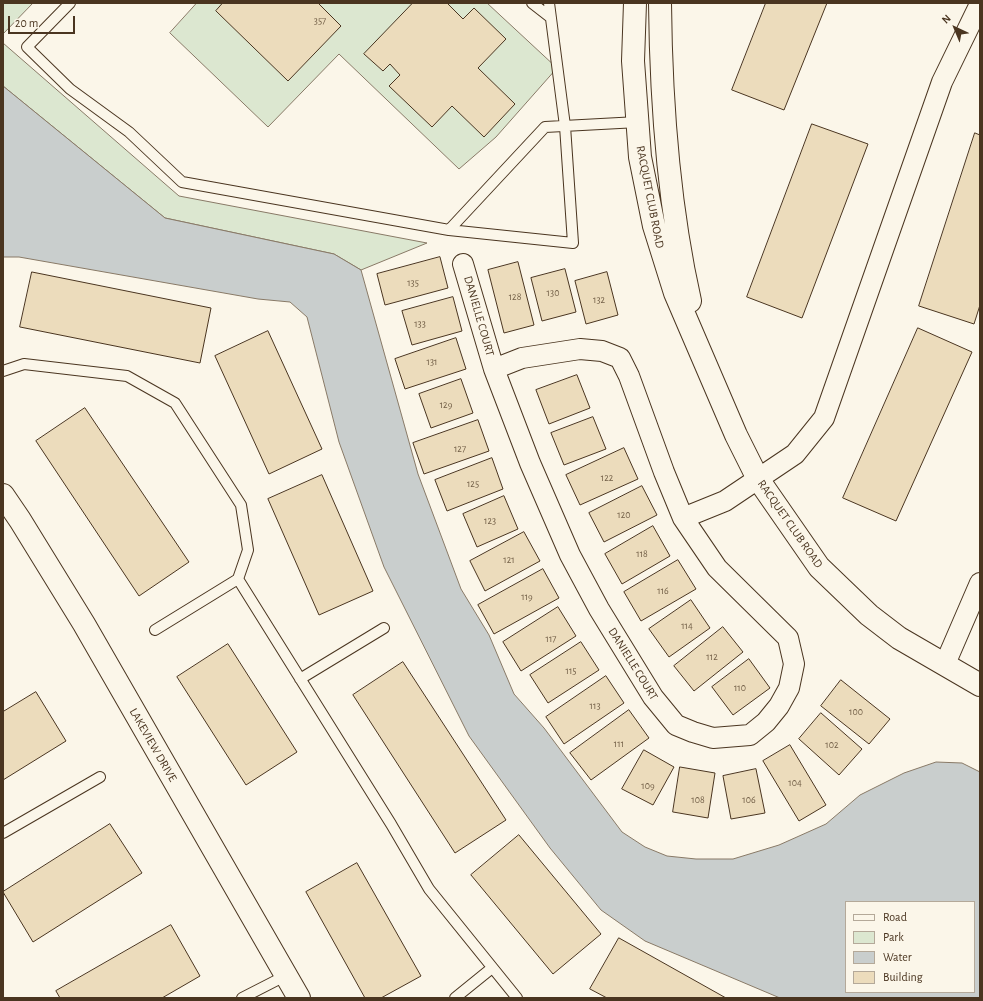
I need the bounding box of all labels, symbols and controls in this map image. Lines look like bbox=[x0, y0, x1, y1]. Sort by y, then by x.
scale bar bbox=[10, 8, 77, 34]
north arrow bbox=[935, 8, 975, 48]
text: N bbox=[940, 12, 953, 26]
house number: 357 bbox=[314, 15, 326, 27]
text: 20 m bbox=[15, 17, 38, 29]
street label: RACQUET CLUB ROAD bbox=[633, 144, 667, 250]
street label: DANIELLE COURT bbox=[461, 274, 497, 358]
house number: 135 bbox=[407, 277, 419, 289]
house number: 130 bbox=[547, 287, 559, 299]
house number: 128 bbox=[509, 291, 521, 303]
house number: 132 bbox=[593, 294, 605, 306]
house number: 133 bbox=[414, 318, 426, 330]
house number: 131 bbox=[427, 356, 437, 368]
house number: 129 bbox=[440, 399, 452, 411]
house number: 127 bbox=[454, 443, 466, 455]
house number: 122 bbox=[601, 472, 613, 484]
street label: RACQUET CLUB ROAD bbox=[754, 477, 826, 571]
house number: 125 bbox=[467, 478, 479, 490]
house number: 120 bbox=[617, 509, 631, 521]
house number: 123 bbox=[484, 515, 496, 527]
house number: 118 bbox=[636, 548, 648, 560]
house number: 121 bbox=[503, 554, 515, 566]
house number: 116 bbox=[657, 585, 669, 597]
house number: 119 bbox=[521, 591, 533, 603]
house number: 114 bbox=[681, 620, 693, 632]
street label: DANIELLE COURT bbox=[605, 625, 661, 703]
house number: 117 bbox=[545, 633, 557, 645]
house number: 112 bbox=[706, 651, 718, 663]
house number: 115 bbox=[565, 665, 577, 677]
house number: 110 bbox=[734, 682, 746, 694]
house number: 113 bbox=[590, 700, 600, 712]
street label: LAKEVIEW DRIVE bbox=[126, 706, 180, 784]
house number: 100 bbox=[849, 706, 863, 718]
house number: 111 bbox=[614, 738, 624, 750]
house number: 102 bbox=[825, 739, 839, 751]
house number: 104 bbox=[788, 777, 802, 789]
house number: 109 bbox=[641, 780, 655, 792]
house number: 108 bbox=[691, 794, 705, 806]
house number: 106 bbox=[742, 794, 756, 806]
legend bbox=[845, 901, 975, 993]
text: Road bbox=[883, 911, 907, 923]
text: Park bbox=[883, 931, 904, 943]
text: Water bbox=[883, 951, 912, 963]
text: Building bbox=[883, 971, 923, 983]

